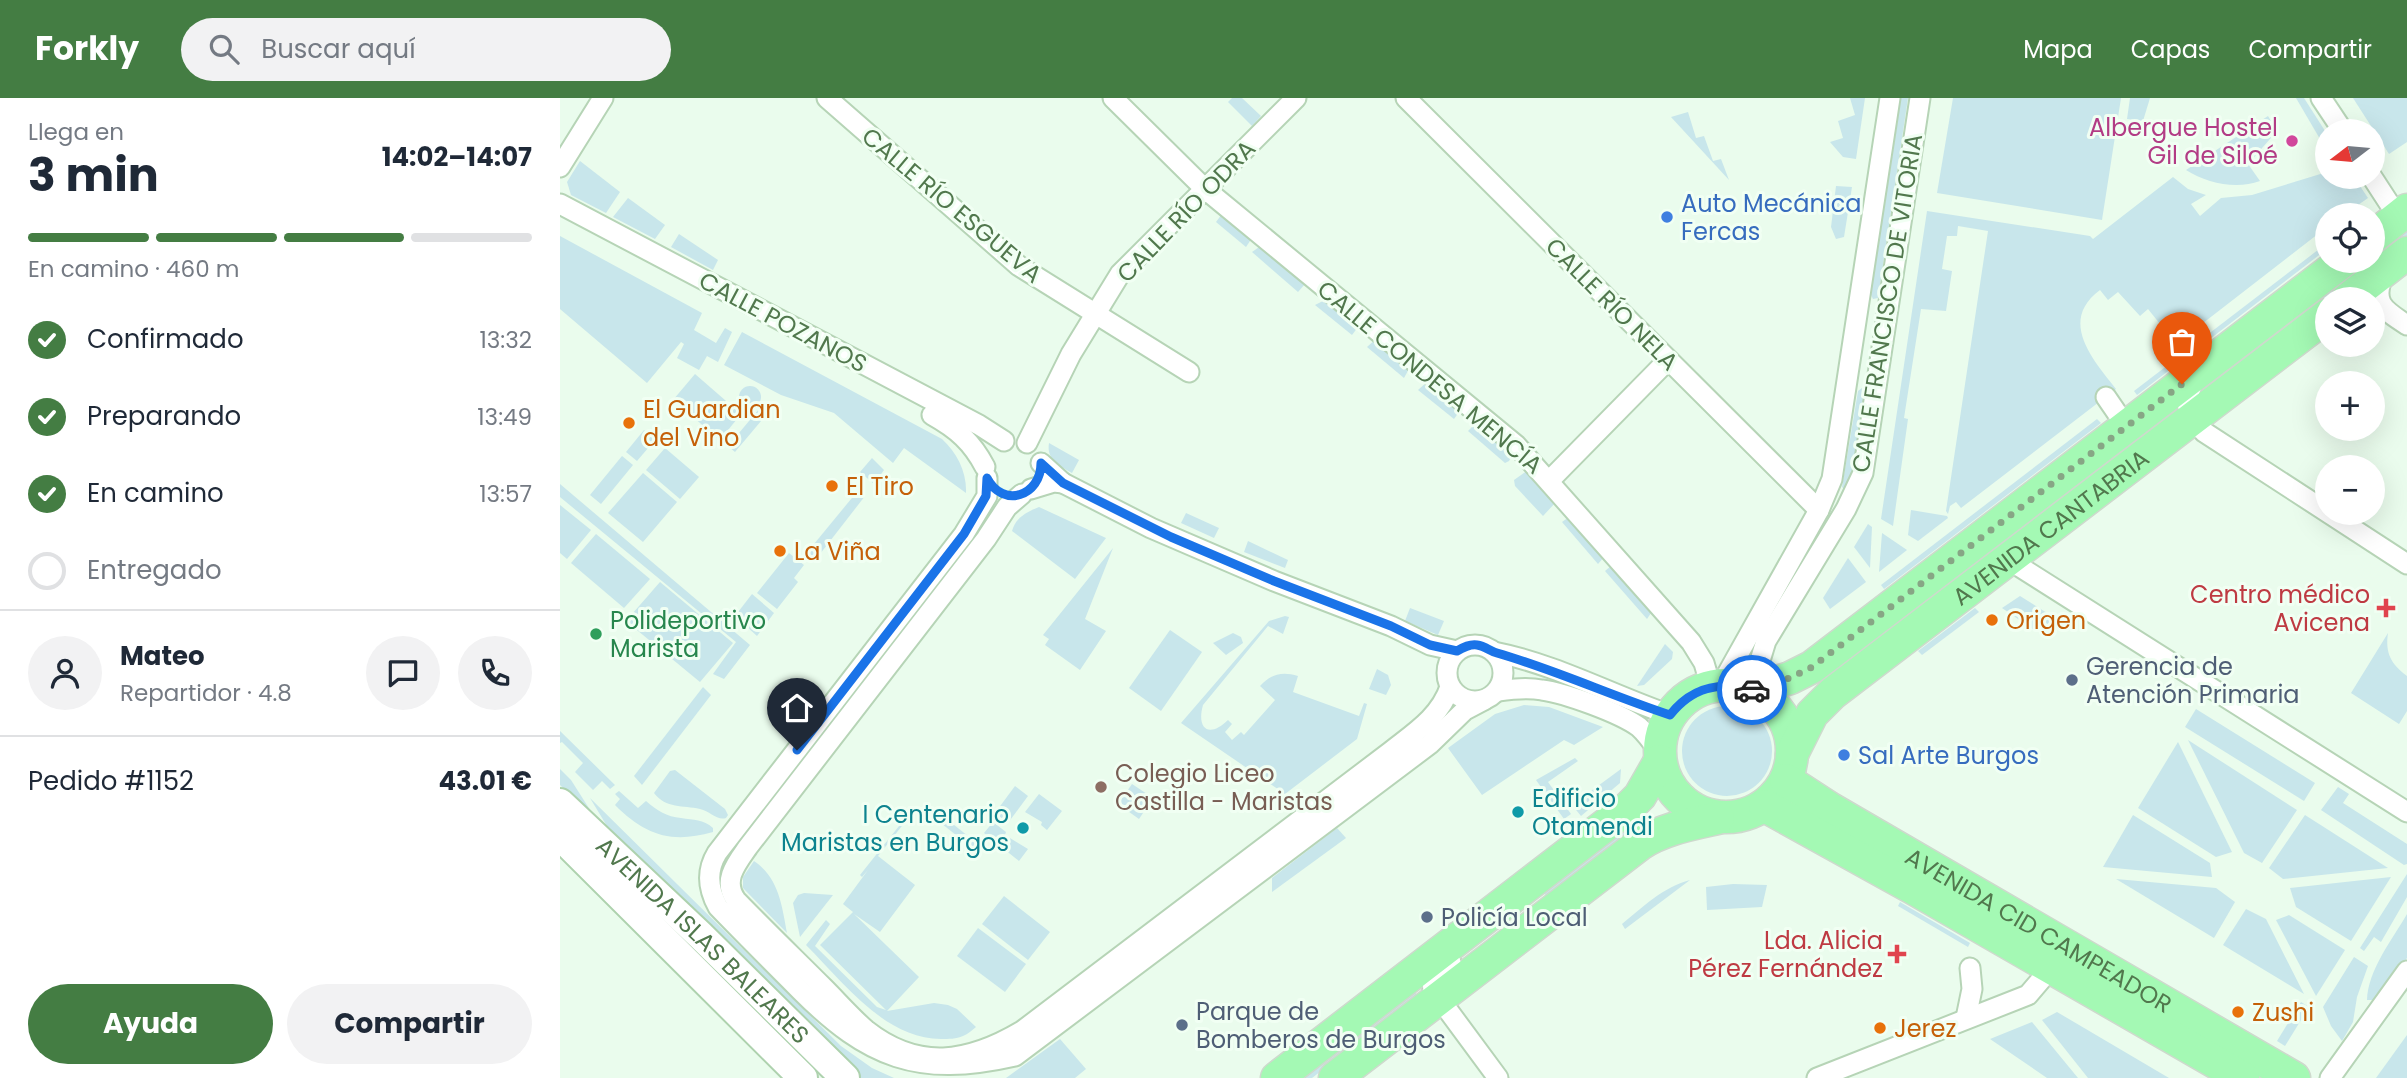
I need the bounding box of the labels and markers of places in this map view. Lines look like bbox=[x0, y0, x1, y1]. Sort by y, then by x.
place label: Albergue Hostel Gil de Siloé bbox=[2089, 111, 2278, 172]
marker: Albergue Hostel Gil de Siloé bbox=[2284, 133, 2300, 149]
place label: Auto Mecánica Fercas bbox=[1681, 187, 1861, 248]
marker: Auto Mecánica Fercas bbox=[1659, 209, 1675, 225]
pin bbox=[2152, 312, 2212, 384]
place label: El Guardian del Vino bbox=[643, 393, 781, 454]
marker: El Guardian del Vino bbox=[621, 415, 637, 431]
place label: El Tiro bbox=[846, 470, 914, 503]
marker: El Tiro bbox=[824, 478, 840, 494]
place label: La Viña bbox=[794, 535, 881, 568]
marker: La Viña bbox=[772, 543, 788, 559]
place label: Centro médico Avicena bbox=[2190, 578, 2370, 639]
marker: Centro médico Avicena bbox=[2376, 598, 2396, 618]
place label: Polideportivo Marista bbox=[610, 604, 766, 665]
place label: Origen bbox=[2006, 604, 2086, 637]
marker: Origen bbox=[1984, 612, 2000, 628]
marker: Polideportivo Marista bbox=[588, 626, 604, 642]
place label: Gerencia de Atención Primaria bbox=[2086, 650, 2300, 711]
marker: Gerencia de Atención Primaria bbox=[2064, 672, 2080, 688]
pin bbox=[767, 678, 827, 750]
place label: Sal Arte Burgos bbox=[1858, 739, 2039, 772]
marker: Sal Arte Burgos bbox=[1836, 747, 1852, 763]
place label: Colegio Liceo Castilla - Maristas bbox=[1115, 757, 1333, 818]
marker: Colegio Liceo Castilla - Maristas bbox=[1093, 779, 1109, 795]
place label: Edificio Otamendi bbox=[1532, 782, 1653, 843]
place label: I Centenario Maristas en Burgos bbox=[781, 798, 1009, 859]
marker: Edificio Otamendi bbox=[1510, 804, 1526, 820]
marker: I Centenario Maristas en Burgos bbox=[1015, 820, 1031, 836]
place label: Policía Local bbox=[1441, 901, 1588, 934]
marker: Policía Local bbox=[1419, 909, 1435, 925]
place label: Lda. Alicia Pérez Fernández bbox=[1688, 924, 1883, 985]
marker: Lda. Alicia Pérez Fernández bbox=[1889, 946, 1905, 962]
place label: Parque de Bomberos de Burgos bbox=[1196, 995, 1446, 1056]
place label: Zushi bbox=[2252, 996, 2314, 1029]
marker: Zushi bbox=[2230, 1004, 2246, 1020]
place label: Jerez bbox=[1894, 1012, 1956, 1045]
marker: Parque de Bomberos de Burgos bbox=[1174, 1017, 1190, 1033]
marker: Jerez bbox=[1872, 1020, 1888, 1036]

